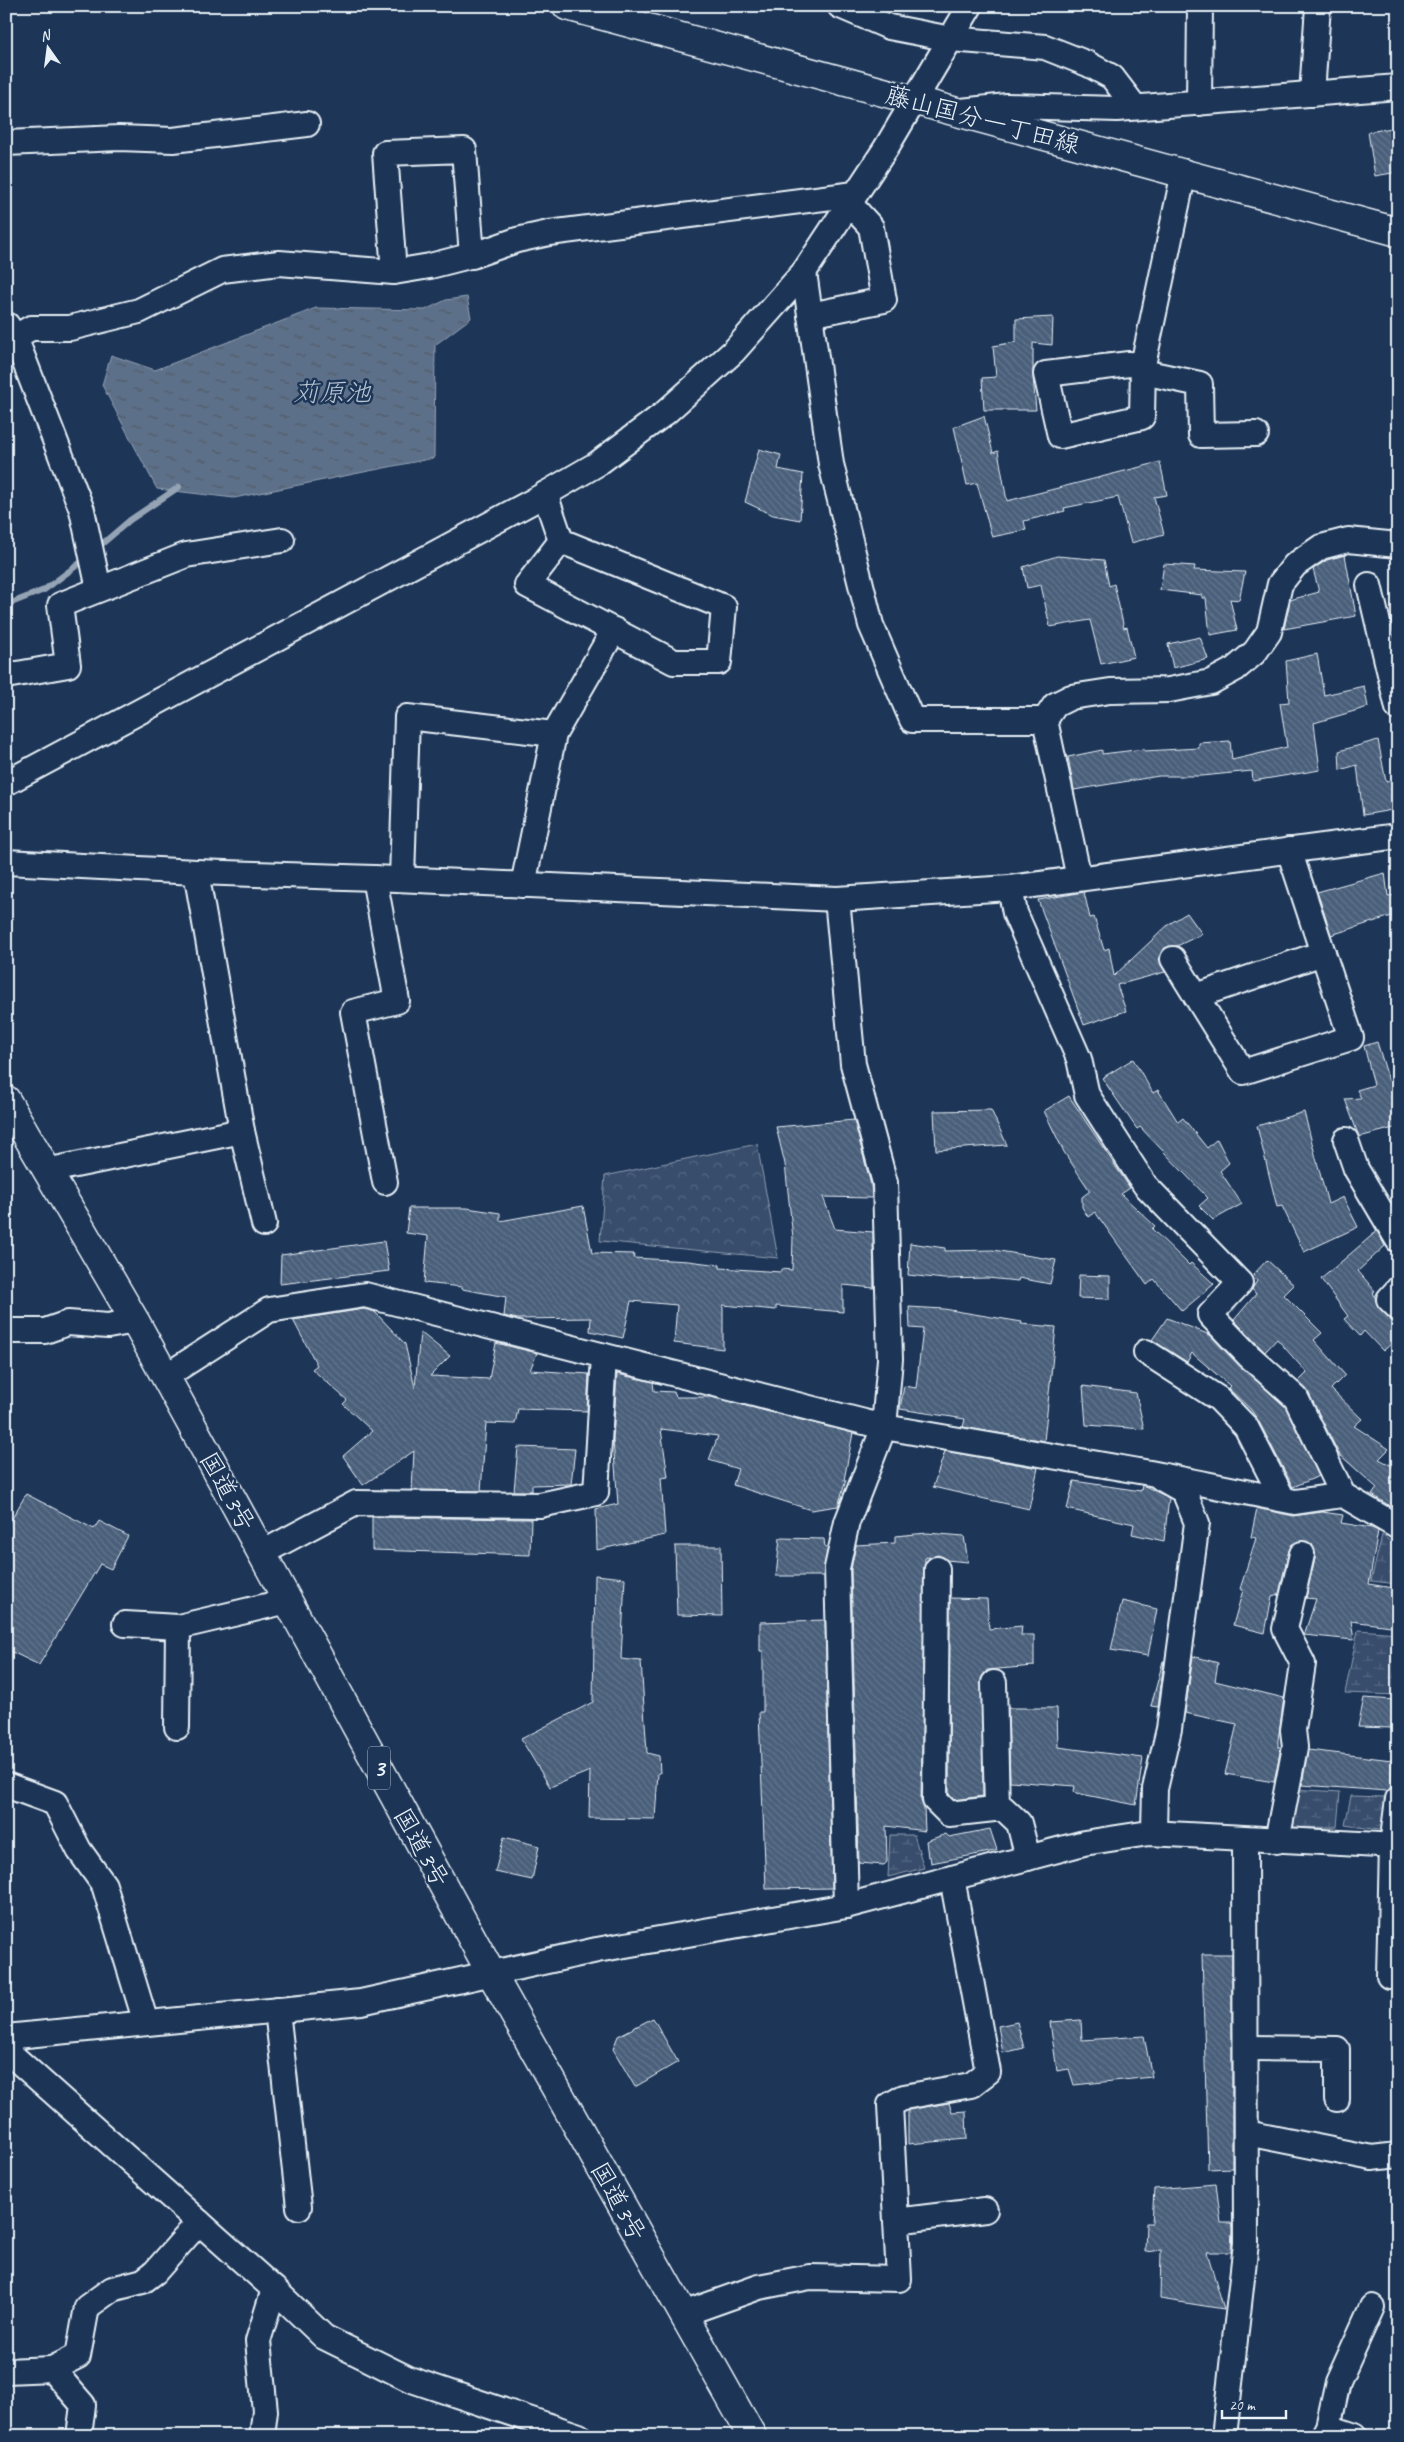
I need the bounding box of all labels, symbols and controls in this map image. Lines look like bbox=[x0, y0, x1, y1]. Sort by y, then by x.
north arrow bbox=[22, 22, 72, 72]
text: N bbox=[39, 26, 53, 45]
street label: 藤山国分一丁田線 bbox=[882, 79, 1083, 161]
water label: 苅原池 bbox=[293, 376, 372, 409]
street label: 国道3号 bbox=[192, 1446, 262, 1537]
road number: 3 bbox=[368, 1746, 390, 1790]
street label: 国道3号 bbox=[386, 1802, 456, 1893]
street label: 国道3号 bbox=[583, 2156, 653, 2247]
scale bar bbox=[1222, 2387, 1285, 2419]
text: 20 m bbox=[1229, 2396, 1256, 2415]

